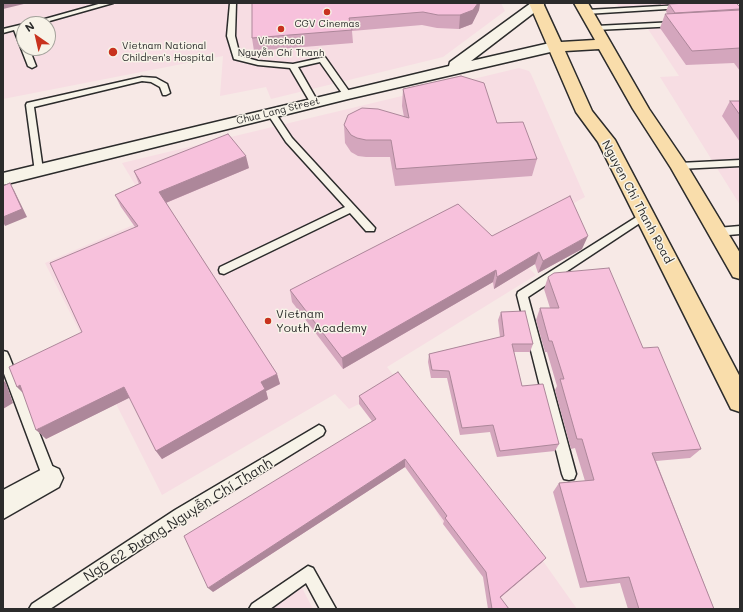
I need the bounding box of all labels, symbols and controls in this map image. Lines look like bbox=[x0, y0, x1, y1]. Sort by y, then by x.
marker: CGV Cinemas bbox=[322, 7, 332, 17]
north arrow bbox=[16, 16, 56, 56]
text: N bbox=[22, 18, 37, 35]
place label: CGV Cinemas bbox=[294, 18, 360, 30]
marker: Vinschool Nguyễn Chí Thanh bbox=[276, 24, 286, 34]
place label: Vinschool Nguyễn Chí Thanh bbox=[238, 35, 324, 58]
place label: Vietnam National Children's Hospital bbox=[122, 40, 214, 64]
marker: Vietnam National Children's Hospital bbox=[107, 46, 119, 58]
street label: Chua Lang Street bbox=[235, 95, 321, 127]
street label: Nguyen Chi Thanh Road bbox=[598, 138, 676, 266]
place label: Vietnam Youth Academy bbox=[276, 307, 367, 335]
marker: Vietnam Youth Academy bbox=[263, 316, 273, 326]
street label: Ngõ 62 Đường Nguyễn Chí Thanh bbox=[80, 455, 276, 585]

